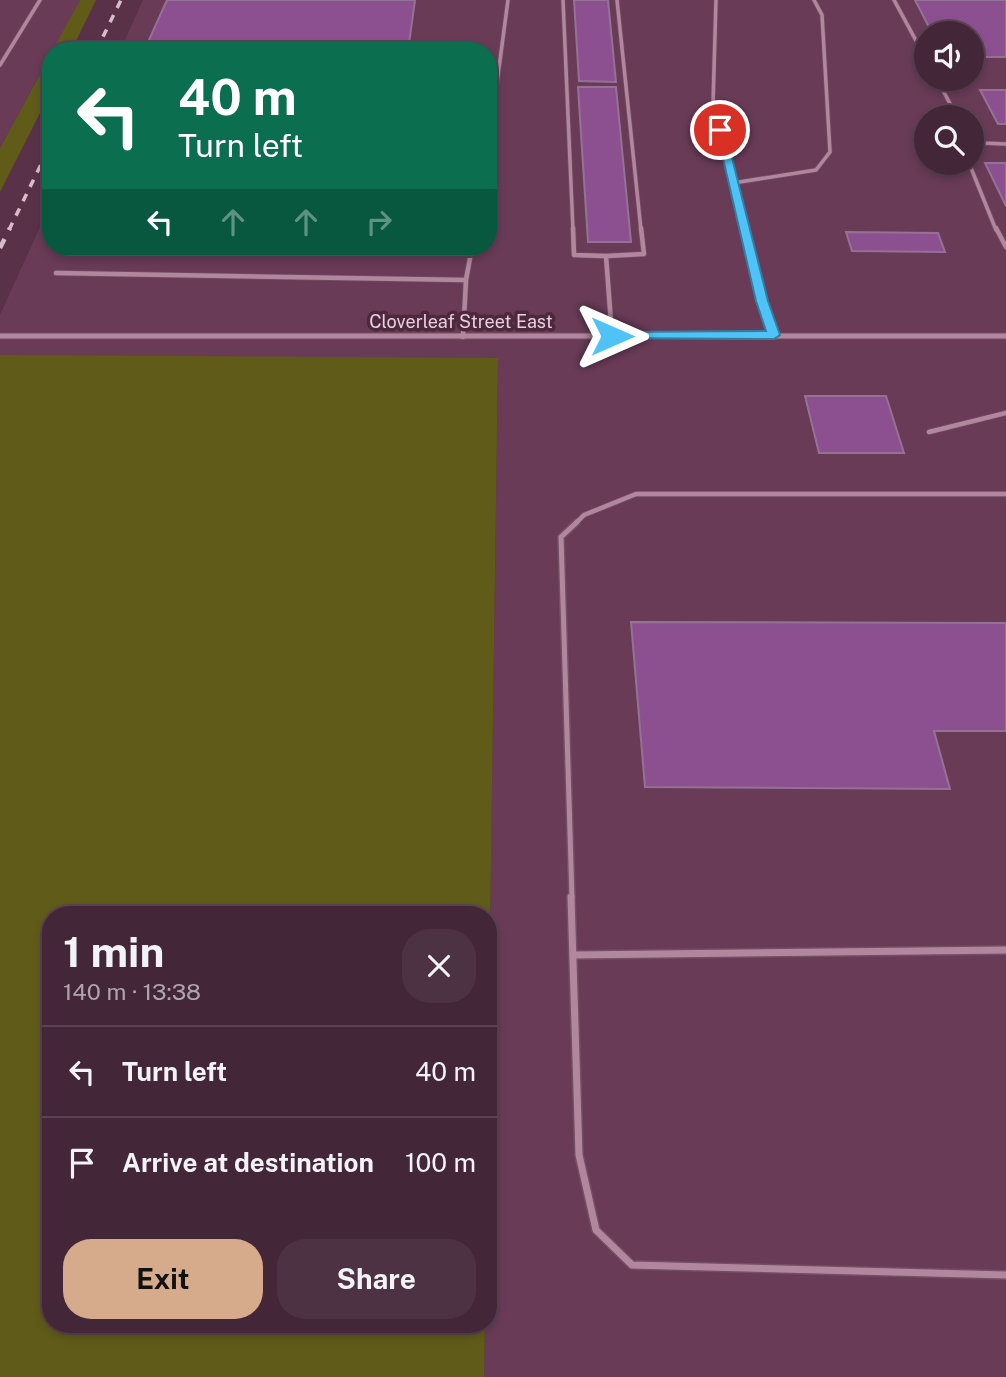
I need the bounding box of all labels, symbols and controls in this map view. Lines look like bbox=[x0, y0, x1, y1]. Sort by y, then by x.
map controls bbox=[914, 21, 984, 175]
button: sound bbox=[914, 21, 984, 91]
text: 40 m bbox=[178, 68, 297, 126]
icon: left bbox=[63, 70, 154, 161]
pin bbox=[690, 100, 750, 160]
button: search bbox=[914, 105, 984, 175]
icon: arrive bbox=[701, 111, 739, 149]
text: Turn left bbox=[178, 127, 303, 164]
icon: left bbox=[141, 203, 179, 241]
icon: ahead bbox=[214, 203, 252, 241]
icon: ahead bbox=[287, 203, 325, 241]
icon: right bbox=[360, 203, 398, 241]
position arrow bbox=[575, 299, 649, 373]
street label: Cloverleaf Street East bbox=[369, 311, 553, 332]
text: 1 min bbox=[63, 927, 164, 976]
button: close bbox=[402, 929, 476, 1003]
text: 140 m · 13:38 bbox=[63, 978, 201, 1005]
icon: left bbox=[63, 1053, 101, 1091]
text: Turn left bbox=[122, 1056, 227, 1087]
text: 40 m bbox=[415, 1056, 476, 1087]
icon: arrive bbox=[63, 1144, 101, 1182]
text: Arrive at destination bbox=[122, 1147, 374, 1178]
text: 100 m bbox=[405, 1147, 476, 1178]
button: Exit bbox=[63, 1239, 263, 1319]
button: Share bbox=[277, 1239, 476, 1319]

